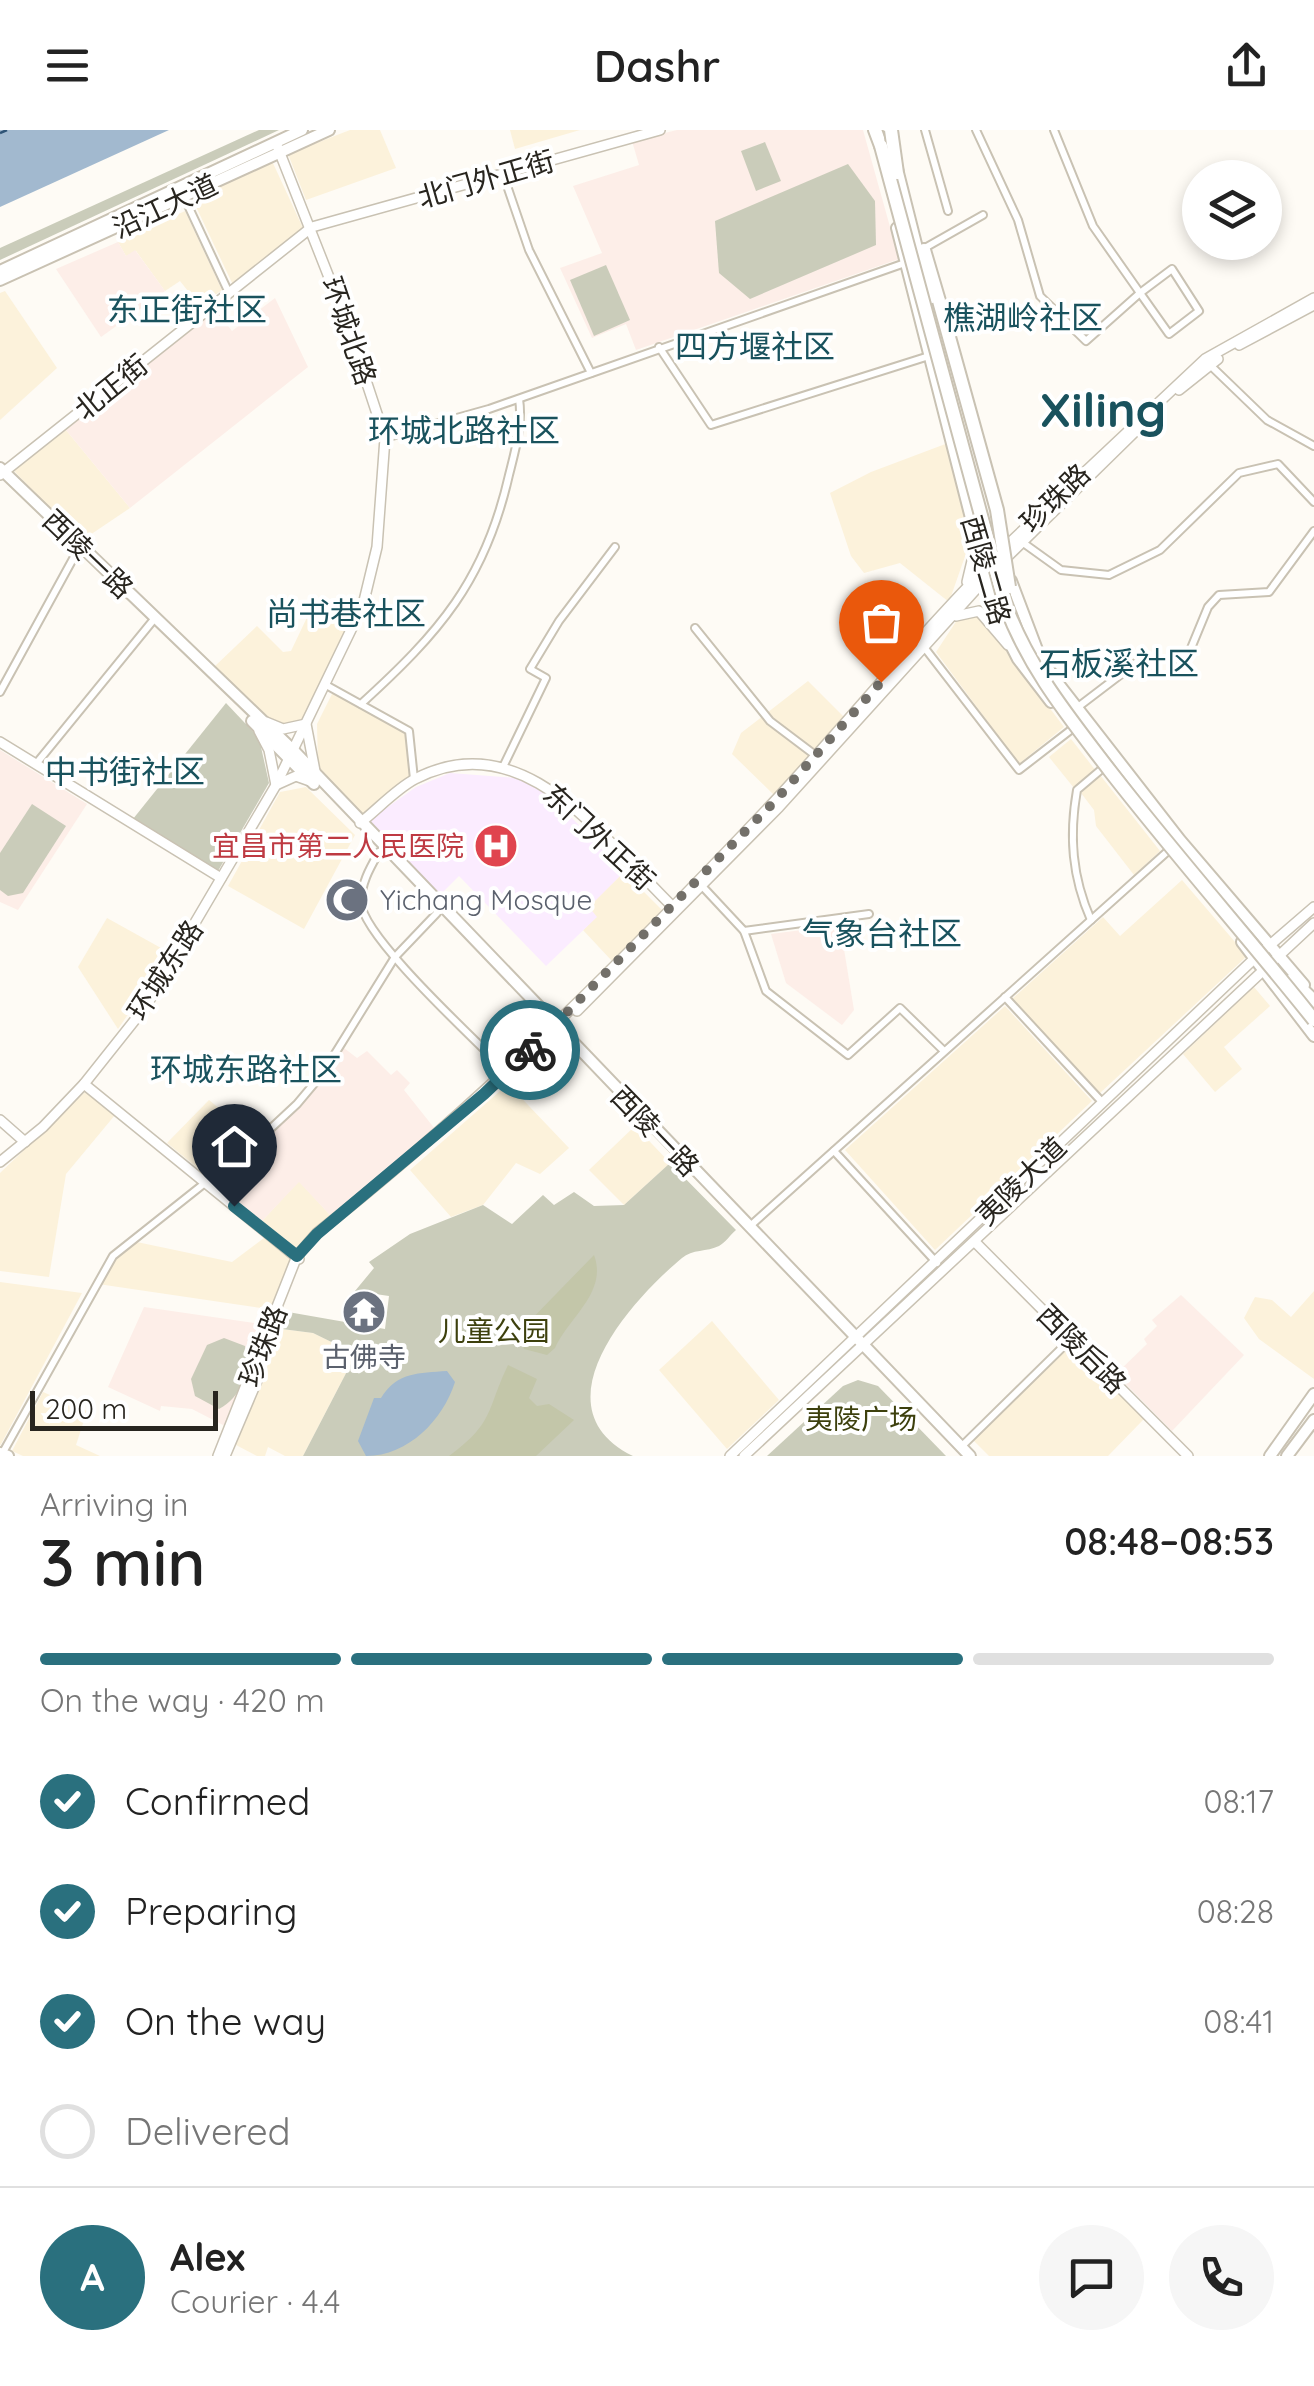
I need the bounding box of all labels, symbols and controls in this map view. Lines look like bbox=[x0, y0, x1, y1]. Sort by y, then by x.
text: Dashr bbox=[594, 37, 720, 93]
icon: menu bbox=[40, 38, 95, 93]
icon: share bbox=[1219, 38, 1274, 93]
street label: 北门外正街 bbox=[414, 142, 558, 215]
map controls bbox=[1182, 160, 1282, 260]
button: layers bbox=[1182, 160, 1282, 260]
street label: 沿江大道 bbox=[107, 166, 223, 245]
street label: 环城北路 bbox=[315, 272, 384, 389]
district label: 东正街社区 bbox=[107, 289, 267, 329]
district label: 樵湖岭社区 bbox=[943, 297, 1103, 337]
district label: 四方堰社区 bbox=[675, 326, 835, 366]
street label: 北正街 bbox=[67, 347, 154, 427]
district label: Xiling bbox=[1040, 379, 1166, 439]
district label: 环城北路社区 bbox=[368, 410, 560, 450]
street label: 珍珠路 bbox=[1012, 456, 1097, 539]
street label: 西陵一路 bbox=[36, 502, 141, 605]
street label: 西陵二路 bbox=[954, 511, 1019, 629]
pin bbox=[839, 580, 924, 683]
district label: 尚书巷社区 bbox=[266, 593, 426, 633]
icon: bag bbox=[854, 595, 909, 650]
district label: 石板溪社区 bbox=[1039, 643, 1199, 683]
district label: 中书街社区 bbox=[45, 751, 205, 791]
street label: 东门外正街 bbox=[536, 776, 662, 897]
hospital icon: 宜昌市第二人民医院 bbox=[473, 823, 519, 869]
place label: 宜昌市第二人民医院 bbox=[212, 828, 464, 863]
mosque icon: Yichang Mosque bbox=[324, 877, 370, 923]
place label: Yichang Mosque bbox=[380, 882, 592, 917]
street label: 环城东路 bbox=[119, 913, 210, 1026]
district label: 气象台社区 bbox=[802, 913, 962, 953]
courier bbox=[480, 1000, 580, 1100]
icon: bike bbox=[503, 1023, 558, 1078]
district label: 环城东路社区 bbox=[150, 1049, 342, 1089]
street label: 西陵一路 bbox=[604, 1078, 707, 1183]
pin bbox=[192, 1104, 277, 1207]
icon: home bbox=[207, 1119, 262, 1174]
street label: 夷陵大道 bbox=[968, 1129, 1073, 1232]
temple icon: 古佛寺 bbox=[341, 1289, 387, 1335]
street label: 西陵后路 bbox=[1030, 1297, 1134, 1401]
street label: 珍珠路 bbox=[231, 1300, 294, 1391]
park label: 儿童公园 bbox=[438, 1313, 550, 1348]
place label: 古佛寺 bbox=[322, 1339, 406, 1374]
scale bar bbox=[30, 1386, 218, 1430]
text: 200 m bbox=[45, 1391, 127, 1426]
park label: 夷陵广场 bbox=[805, 1401, 917, 1436]
text: Arriving in bbox=[40, 1484, 189, 1524]
text: 08:48–08:53 bbox=[1064, 1517, 1274, 1565]
text: 3 min bbox=[40, 1521, 206, 1602]
text: On the way · 420 m bbox=[40, 1680, 325, 1720]
icon: check bbox=[40, 1774, 95, 1829]
text: Confirmed bbox=[125, 1777, 310, 1825]
text: 08:17 bbox=[1203, 1781, 1274, 1821]
icon: check bbox=[40, 1884, 95, 1939]
text: Preparing bbox=[125, 1887, 297, 1935]
text: 08:28 bbox=[1197, 1891, 1274, 1931]
icon: check bbox=[40, 1994, 95, 2049]
text: On the way bbox=[125, 1997, 326, 2045]
text: 08:41 bbox=[1203, 2001, 1274, 2041]
text: Delivered bbox=[125, 2107, 291, 2155]
button: chat bbox=[1039, 2225, 1144, 2330]
button: phone bbox=[1169, 2225, 1274, 2330]
text: Alex bbox=[170, 2233, 245, 2281]
text: A bbox=[80, 2253, 105, 2301]
text: Courier · 4.4 bbox=[170, 2281, 340, 2321]

